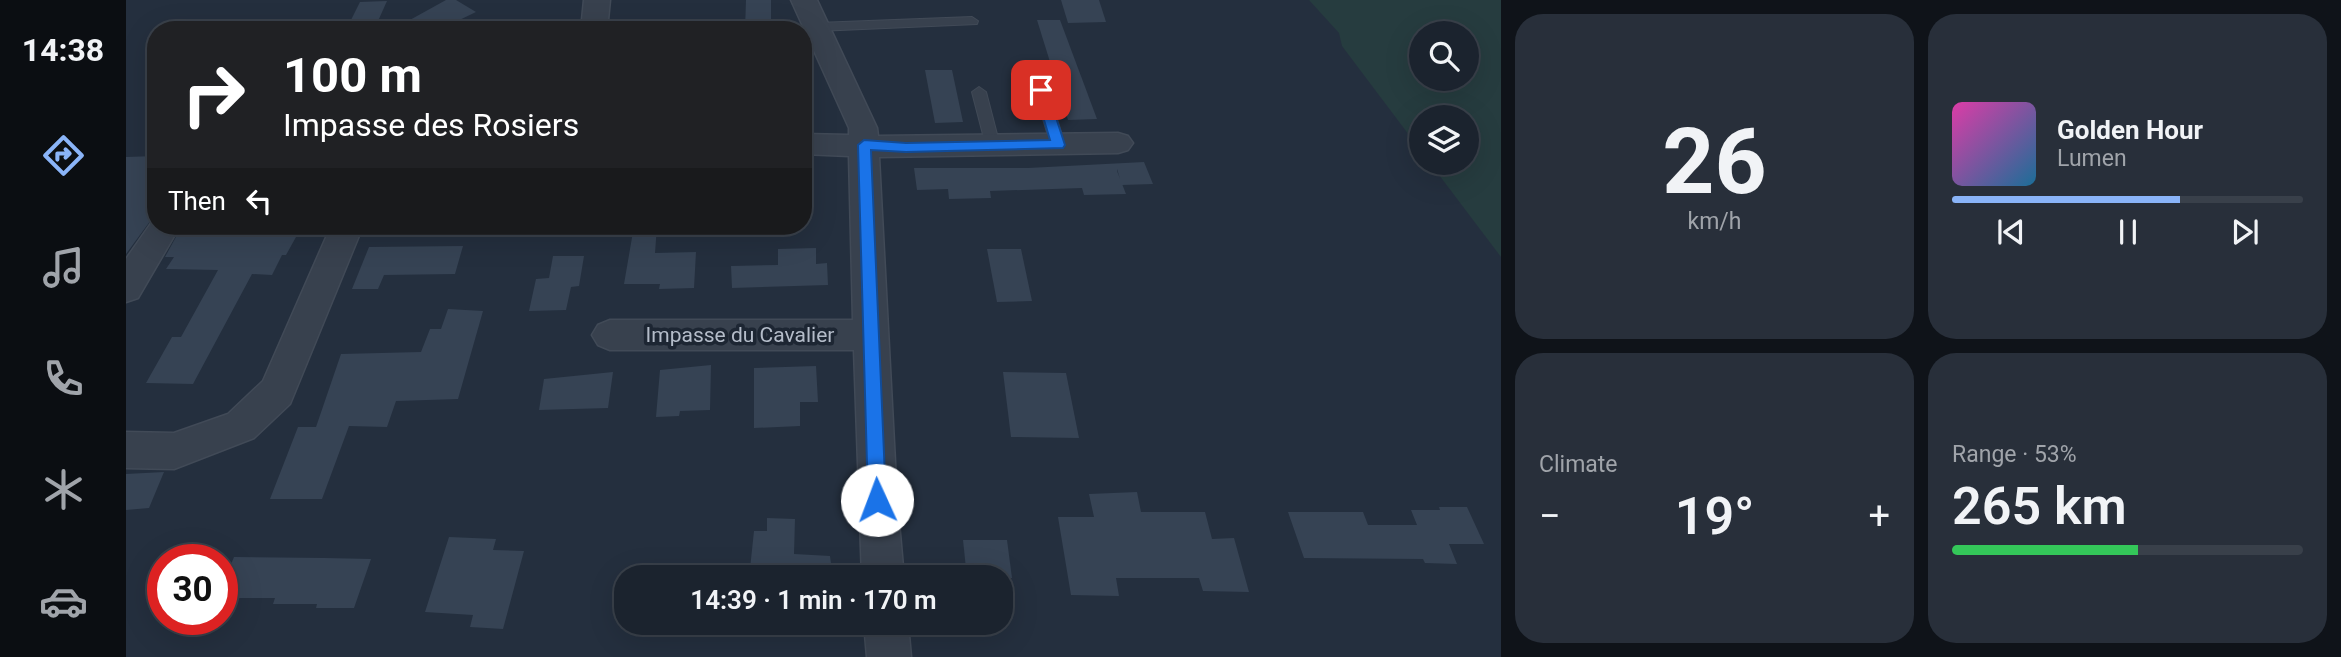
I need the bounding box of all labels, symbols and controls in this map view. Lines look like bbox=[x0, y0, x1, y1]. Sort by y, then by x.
map controls bbox=[1409, 21, 1479, 175]
button: search bbox=[1409, 21, 1479, 91]
text: 14:38 bbox=[22, 31, 104, 69]
text: 100 m bbox=[283, 47, 422, 104]
icon: right bbox=[168, 49, 259, 140]
pin bbox=[1011, 60, 1071, 120]
icon: arrive bbox=[1022, 71, 1060, 109]
button: layers bbox=[1409, 105, 1479, 175]
text: Impasse des Rosiers bbox=[283, 106, 579, 144]
text: 26 bbox=[1662, 109, 1767, 215]
text: Golden Hour bbox=[2057, 115, 2203, 145]
icon: directions bbox=[39, 131, 88, 180]
text: Lumen bbox=[2057, 145, 2127, 172]
icon: left bbox=[240, 182, 278, 220]
text: Then bbox=[168, 186, 226, 216]
text: km/h bbox=[1688, 208, 1742, 235]
icon: previous bbox=[1992, 213, 2030, 251]
icon: pause bbox=[2109, 213, 2147, 251]
icon: next bbox=[2226, 213, 2264, 251]
icon: music bbox=[39, 243, 88, 292]
street label: Impasse du Cavalier bbox=[646, 323, 834, 347]
icon: phone bbox=[39, 354, 88, 403]
text: Range · 53% bbox=[1952, 441, 2077, 468]
text: Climate bbox=[1539, 451, 1618, 478]
position arrow bbox=[840, 463, 914, 537]
icon: climate bbox=[39, 465, 88, 514]
text: 265 km bbox=[1952, 476, 2127, 537]
text: 19° bbox=[1675, 486, 1754, 547]
text: − bbox=[1539, 494, 1561, 538]
text: + bbox=[1868, 494, 1890, 538]
speed limit sign: 30 bbox=[147, 544, 238, 635]
icon: car bbox=[39, 577, 88, 626]
text: 14:39 · 1 min · 170 m bbox=[690, 585, 937, 615]

